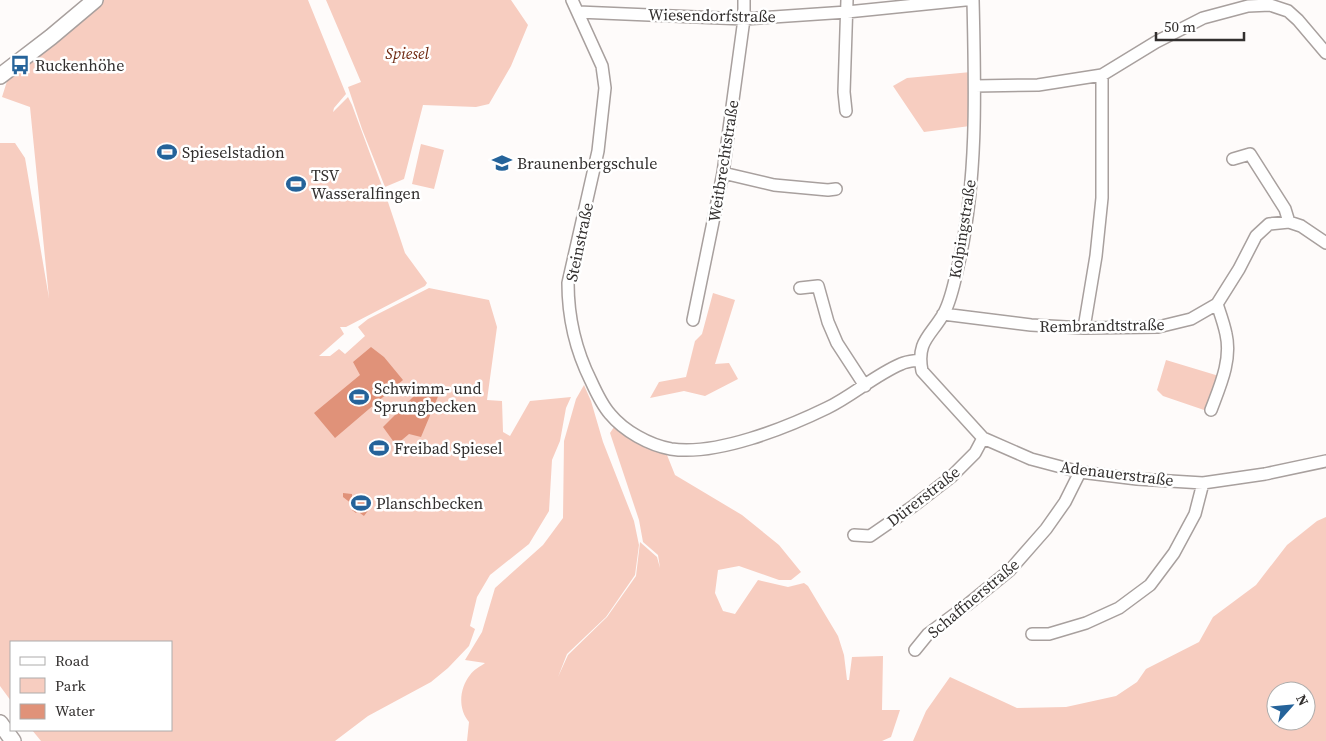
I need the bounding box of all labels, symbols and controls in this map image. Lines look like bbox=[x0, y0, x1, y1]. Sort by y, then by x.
street label: Wiesendorfstraße bbox=[648, 3, 776, 27]
scale bar bbox=[1156, 10, 1244, 42]
text: 50 m bbox=[1164, 16, 1196, 37]
park label: Spiesel bbox=[385, 42, 429, 64]
bus stop icon: Ruckenhöhe bbox=[9, 54, 31, 76]
place label: Ruckenhöhe bbox=[35, 54, 124, 76]
street label: Weitbrechtstraße bbox=[702, 98, 744, 224]
sports icon: Spieselstadion bbox=[156, 141, 178, 163]
place label: Spieselstadion bbox=[182, 141, 285, 163]
school or university icon: Braunenbergschule bbox=[491, 152, 513, 174]
place label: Braunenbergschule bbox=[517, 152, 657, 174]
place label: TSV Wasseralfingen bbox=[311, 164, 421, 204]
sports icon: TSV Wasseralfingen bbox=[285, 173, 307, 195]
street label: Kolpingstraße bbox=[943, 178, 981, 280]
street label: Steinstraße bbox=[560, 200, 598, 284]
street label: Rembrandtstraße bbox=[1039, 313, 1165, 337]
place label: Schwimm- und Sprungbecken bbox=[374, 377, 482, 417]
sports icon: Schwimm- und Sprungbecken bbox=[348, 386, 370, 408]
sports icon: Freibad Spiesel bbox=[368, 437, 390, 459]
place label: Freibad Spiesel bbox=[394, 437, 503, 459]
street label: Adenauerstraße bbox=[1059, 455, 1175, 491]
street label: Dürerstraße bbox=[882, 461, 964, 531]
sports icon: Planschbecken bbox=[350, 492, 372, 514]
place label: Planschbecken bbox=[376, 492, 484, 514]
street label: Schaffnerstraße bbox=[923, 553, 1023, 643]
legend bbox=[10, 641, 172, 731]
text: Road bbox=[55, 650, 89, 671]
text: Park bbox=[55, 675, 87, 696]
north arrow bbox=[1266, 681, 1316, 731]
text: N bbox=[1291, 691, 1314, 709]
text: Water bbox=[55, 700, 96, 721]

